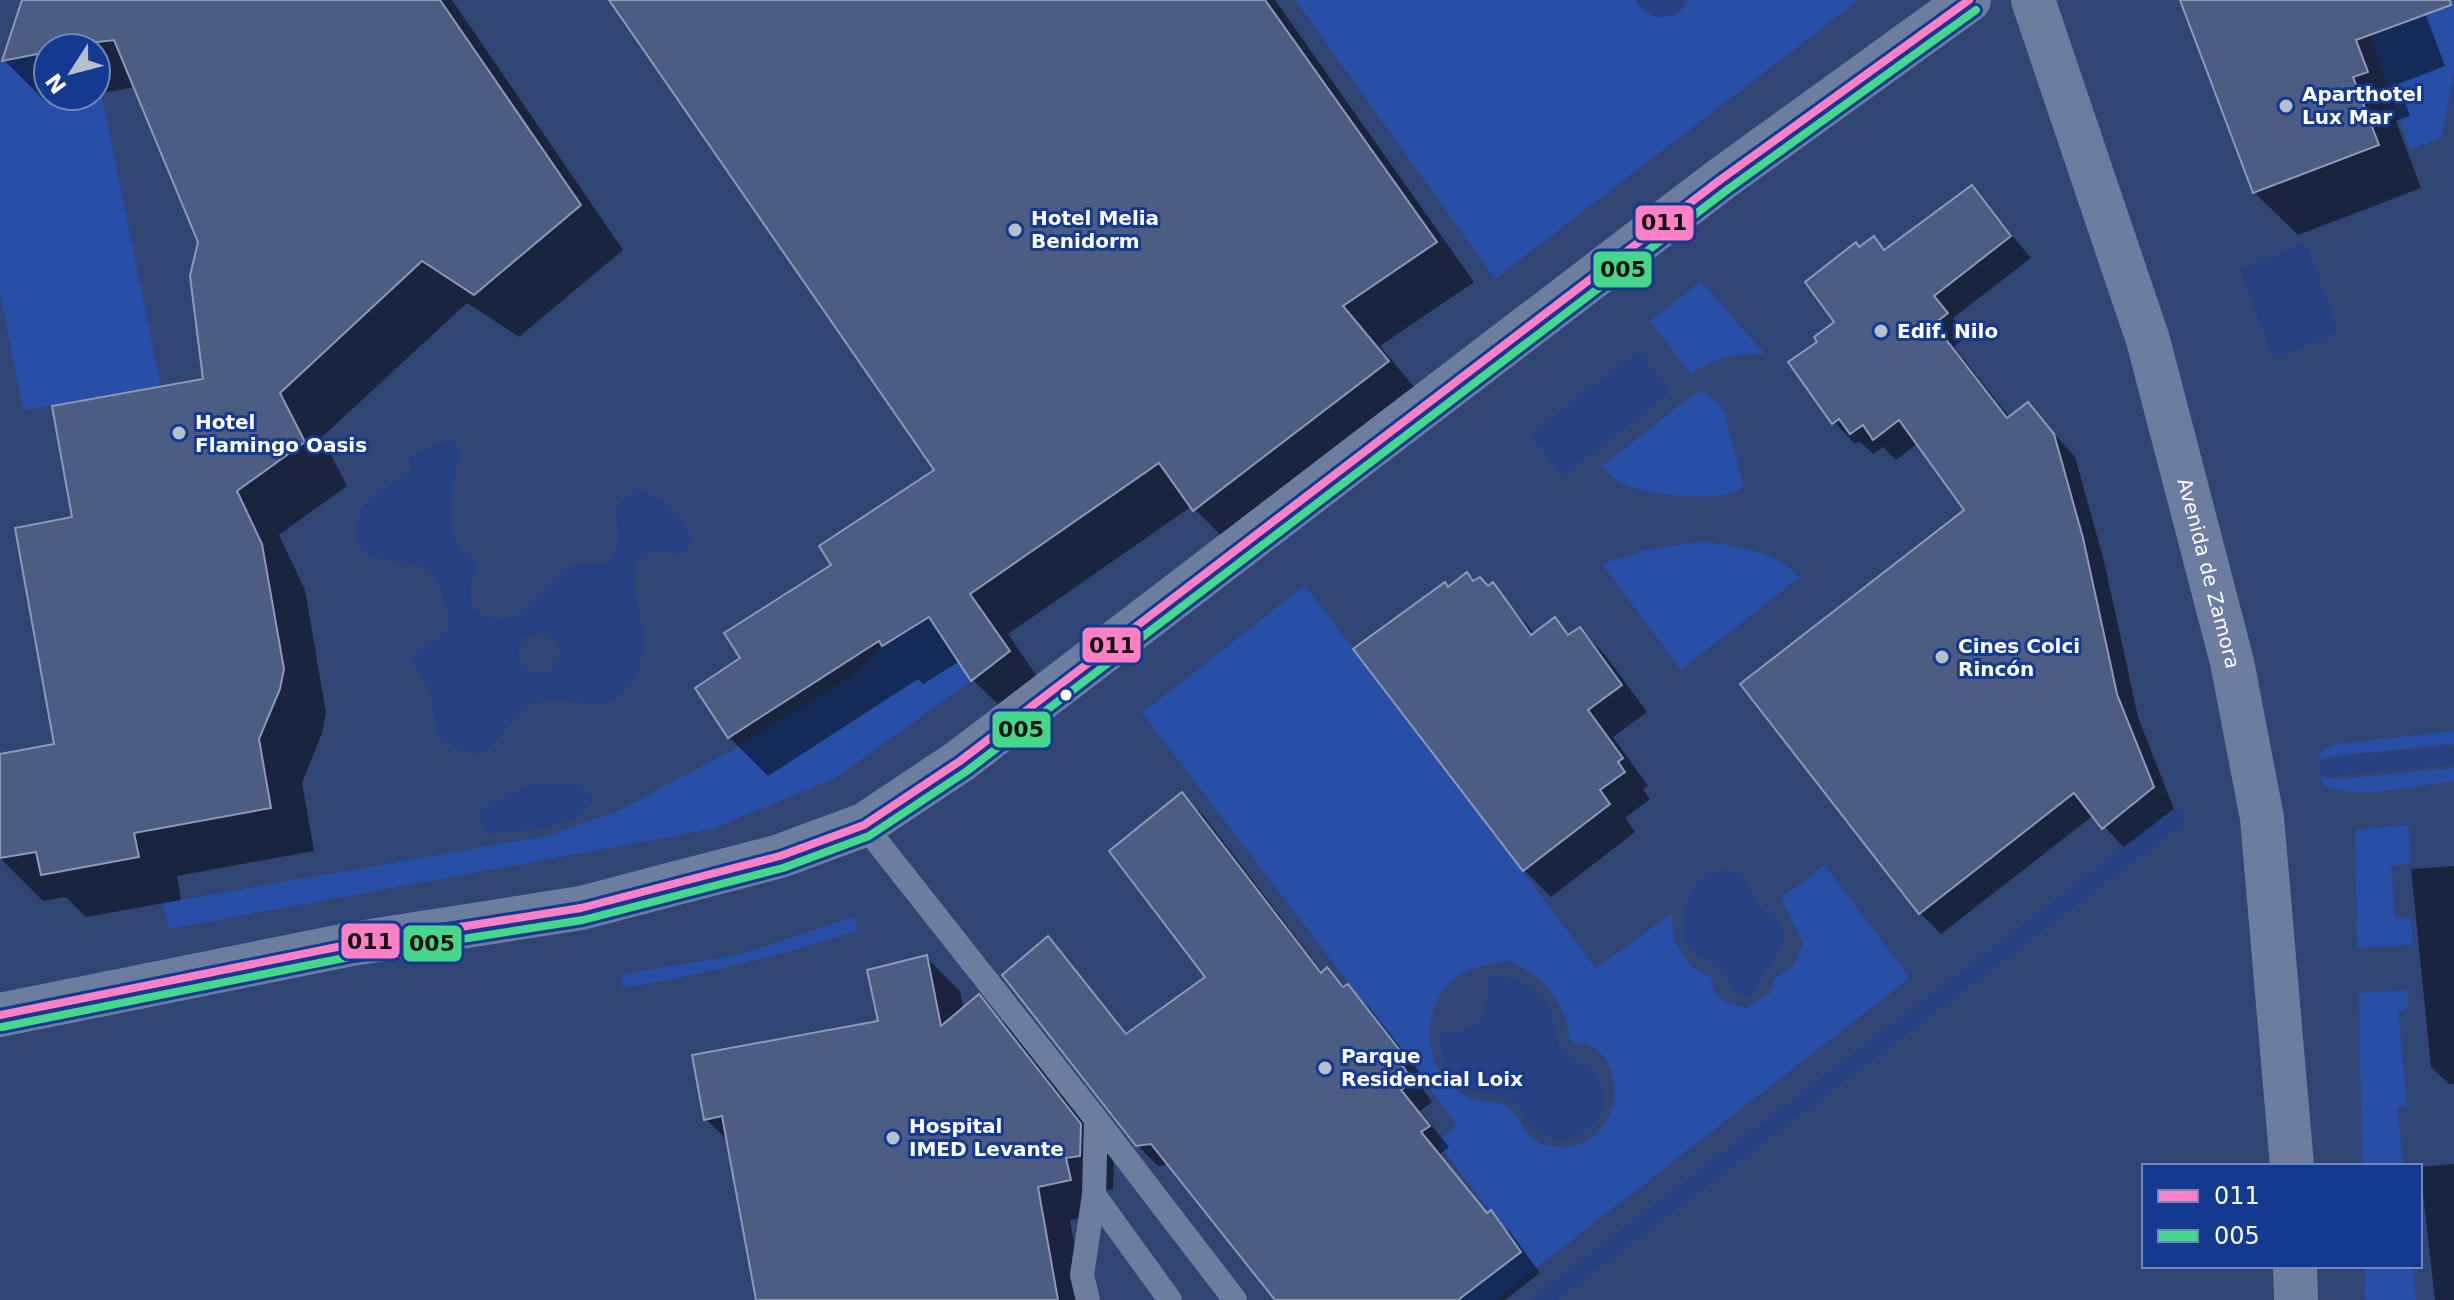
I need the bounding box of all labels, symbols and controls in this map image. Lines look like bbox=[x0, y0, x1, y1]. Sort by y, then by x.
north arrow bbox=[32, 32, 112, 112]
text: N bbox=[41, 69, 72, 98]
place label: Aparthotel Lux Mar bbox=[2302, 82, 2423, 129]
marker: Aparthotel Lux Mar bbox=[2277, 97, 2295, 115]
line badge: 011 bbox=[1634, 204, 1695, 242]
place label: Hotel Melia Benidorm bbox=[1031, 206, 1159, 253]
text: 011 bbox=[1641, 210, 1687, 235]
marker: Hotel Melia Benidorm bbox=[1006, 221, 1024, 239]
line badge: 005 bbox=[1592, 250, 1653, 289]
text: 005 bbox=[1600, 257, 1646, 282]
place label: Edif. Nilo bbox=[1897, 319, 1998, 343]
marker: Edif. Nilo bbox=[1872, 322, 1890, 340]
place label: Hotel Flamingo Oasis bbox=[195, 410, 367, 457]
marker: Hotel Flamingo Oasis bbox=[170, 424, 188, 442]
street label: Avenida de Zamora bbox=[2173, 475, 2245, 670]
line badge: 011 bbox=[1081, 626, 1142, 664]
text: 011 bbox=[1089, 633, 1135, 658]
place label: Cines Colci Rincón bbox=[1958, 634, 2080, 681]
marker: Cines Colci Rincón bbox=[1933, 648, 1951, 666]
unlabelled marker bbox=[1058, 687, 1074, 703]
line badge: 005 bbox=[991, 710, 1052, 749]
text: 005 bbox=[998, 717, 1044, 742]
line badge: 011 bbox=[340, 922, 401, 960]
line badge: 005 bbox=[402, 924, 463, 963]
text: 011 bbox=[347, 929, 393, 954]
text: 005 bbox=[409, 931, 455, 956]
place label: Parque Residencial Loix bbox=[1341, 1044, 1523, 1091]
marker: Parque Residencial Loix bbox=[1316, 1059, 1334, 1077]
place label: Hospital IMED Levante bbox=[909, 1114, 1064, 1161]
marker: Hospital IMED Levante bbox=[884, 1129, 902, 1147]
legend bbox=[2142, 1164, 2422, 1268]
text: 011 bbox=[2214, 1182, 2260, 1210]
text: 005 bbox=[2214, 1222, 2260, 1250]

